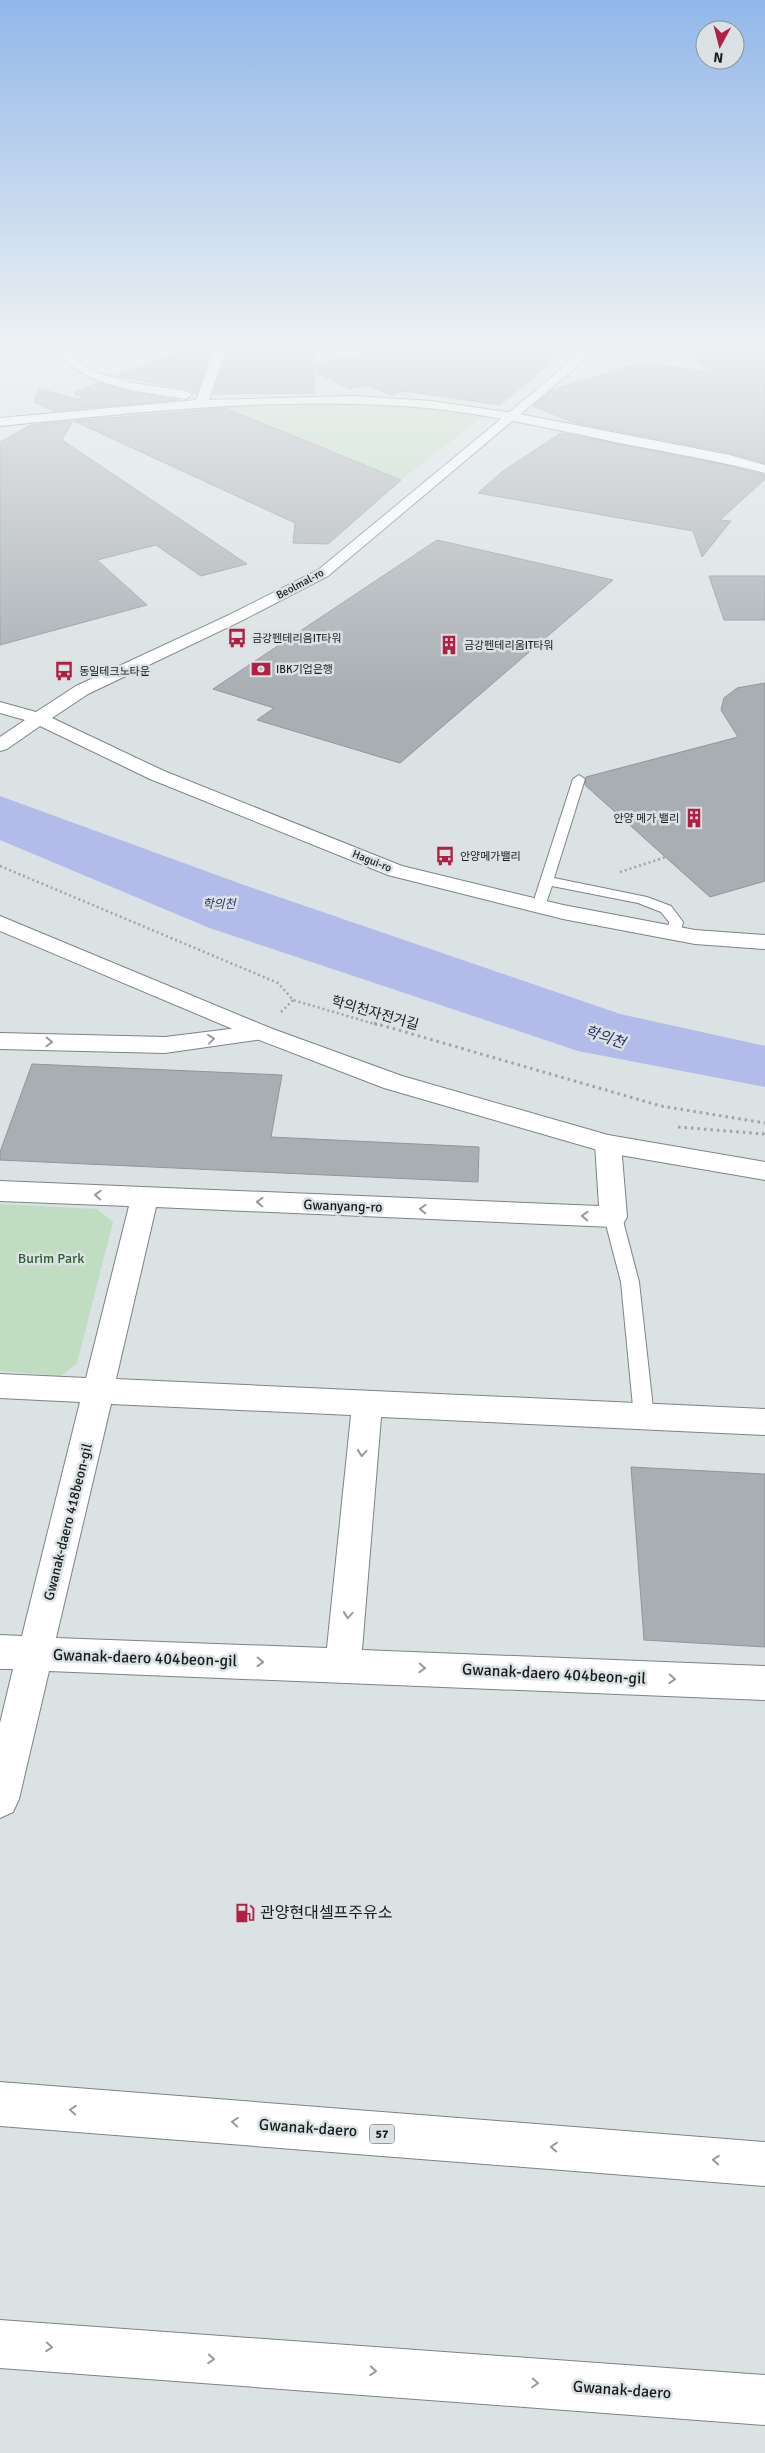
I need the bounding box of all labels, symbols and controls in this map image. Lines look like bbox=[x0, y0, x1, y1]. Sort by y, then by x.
north arrow bbox=[695, 20, 745, 70]
text: N bbox=[713, 48, 724, 66]
street label: Beolmal-ro bbox=[274, 566, 326, 602]
bus stop icon: 금강펜테리음IT타워 bbox=[226, 627, 248, 649]
place label: 금강펜테리음IT타워 bbox=[252, 632, 342, 645]
building icon: 금강펜테리움IT타워 bbox=[438, 634, 460, 656]
place label: 금강펜테리움IT타워 bbox=[464, 639, 554, 652]
bank icon: IBK기업은행 bbox=[250, 658, 272, 680]
bus stop icon: 동일테크노타운 bbox=[53, 660, 75, 682]
place label: IBK기업은행 bbox=[276, 663, 333, 676]
place label: 동일테크노타운 bbox=[79, 665, 150, 678]
building icon: 안양 메가 밸리 bbox=[683, 807, 705, 829]
place label: 안양 메가 밸리 bbox=[613, 812, 679, 825]
bus stop icon: 안양메가밸리 bbox=[434, 845, 456, 867]
street label: Hagui-ro bbox=[350, 847, 394, 875]
place label: 안양메가밸리 bbox=[460, 850, 521, 863]
water label: 학의천 bbox=[202, 897, 238, 912]
street label: 학의천자전거길 bbox=[329, 992, 421, 1034]
water label: 학의천 bbox=[583, 1022, 630, 1053]
one-way arrow bbox=[206, 1035, 215, 1045]
one-way arrow bbox=[45, 1037, 53, 1047]
one-way arrow bbox=[94, 1190, 102, 1201]
street label: Gwanyang-ro bbox=[303, 1196, 383, 1216]
one-way arrow bbox=[256, 1197, 264, 1208]
one-way arrow bbox=[419, 1204, 427, 1215]
one-way arrow bbox=[581, 1211, 589, 1222]
park label: Burim Park bbox=[18, 1250, 84, 1267]
street label: Gwanak-daero 418beon-gil bbox=[40, 1442, 96, 1602]
one-way arrow bbox=[357, 1450, 368, 1458]
one-way arrow bbox=[343, 1612, 354, 1620]
street label: Gwanak-daero 404beon-gil bbox=[53, 1645, 238, 1671]
one-way arrow bbox=[256, 1656, 264, 1667]
street label: Gwanak-daero 404beon-gil bbox=[461, 1659, 647, 1689]
one-way arrow bbox=[418, 1663, 426, 1674]
one-way arrow bbox=[668, 1674, 676, 1685]
fuel station icon: 관양현대셀프주유소 bbox=[234, 1902, 256, 1924]
place label: 관양현대셀프주유소 bbox=[260, 1903, 392, 1923]
one-way arrow bbox=[69, 2105, 77, 2116]
street label: Gwanak-daero bbox=[258, 2115, 358, 2141]
one-way arrow bbox=[231, 2117, 239, 2128]
road number: 57 bbox=[370, 2124, 394, 2144]
one-way arrow bbox=[550, 2142, 558, 2153]
one-way arrow bbox=[712, 2155, 720, 2166]
one-way arrow bbox=[45, 2342, 53, 2353]
one-way arrow bbox=[207, 2354, 215, 2365]
one-way arrow bbox=[369, 2366, 377, 2377]
street label: Gwanak-daero bbox=[572, 2377, 672, 2403]
one-way arrow bbox=[531, 2378, 539, 2389]

